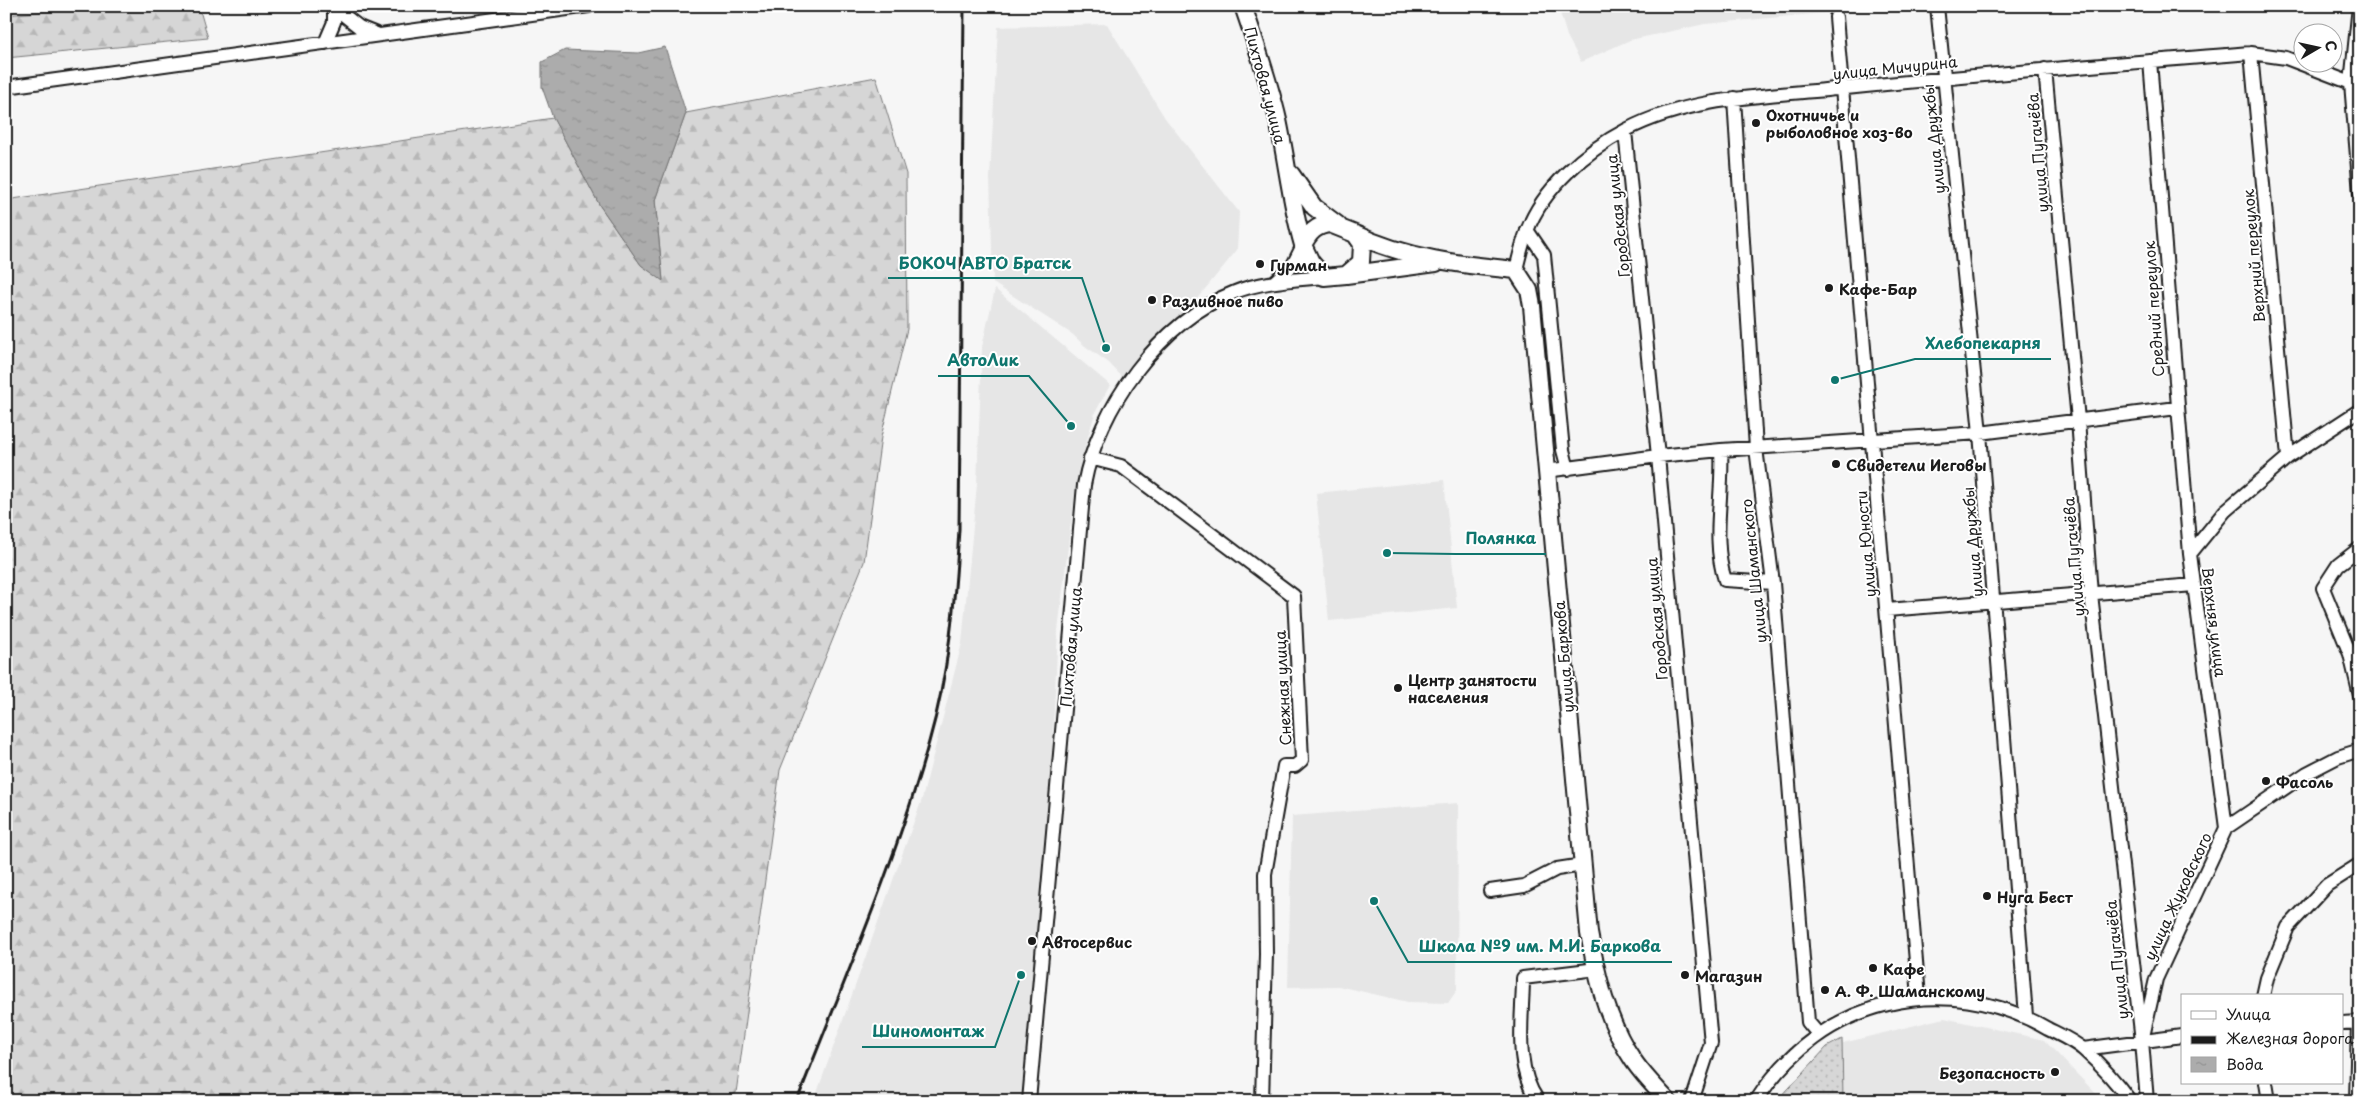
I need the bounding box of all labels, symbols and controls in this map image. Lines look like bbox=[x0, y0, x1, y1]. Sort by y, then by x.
north arrow bbox=[2294, 22, 2344, 72]
street label: Пихтовая улица bbox=[1239, 24, 1293, 147]
text: С bbox=[2320, 39, 2343, 53]
street label: улица Мичурина bbox=[1832, 49, 1959, 85]
street label: улица Дружбы bbox=[1916, 83, 1950, 195]
street label: улица Пугачёва bbox=[2020, 92, 2054, 214]
place label: Охотничье и рыболовное хоз-во bbox=[1766, 103, 1913, 143]
marker: Охотничье и рыболовное хоз-во bbox=[1750, 117, 1762, 129]
street label: Городская улица bbox=[1599, 153, 1635, 279]
street label: Верхний переулок bbox=[2236, 188, 2270, 324]
street label: Средний переулок bbox=[2137, 240, 2169, 378]
callout: БОКОЧ АВТО Братск bbox=[888, 247, 1082, 278]
text: БОКОЧ АВТО Братск bbox=[899, 250, 1072, 274]
place label: Гурман bbox=[1270, 253, 1327, 276]
marker: Гурман bbox=[1254, 258, 1266, 270]
place label: Кафе-Бар bbox=[1839, 277, 1917, 300]
marker: Кафе-Бар bbox=[1823, 282, 1835, 294]
place label: Разливное пиво bbox=[1162, 289, 1284, 312]
marker: Разливное пиво bbox=[1146, 294, 1158, 306]
callout: Хлебопекарня bbox=[1915, 328, 2051, 359]
text: Хлебопекарня bbox=[1925, 330, 2041, 354]
callout: АвтоЛик bbox=[938, 345, 1029, 376]
text: АвтоЛик bbox=[947, 347, 1019, 371]
place label: Свидетели Иеговы bbox=[1846, 453, 1986, 476]
marker: Свидетели Иеговы bbox=[1830, 458, 1842, 470]
street label: улица Дружбы bbox=[1956, 486, 1988, 598]
street label: улица Юности bbox=[1849, 490, 1881, 598]
street label: улица Пугачёва bbox=[2056, 496, 2090, 618]
street label: улица Шаманского bbox=[1734, 498, 1772, 644]
callout: Полянка bbox=[1456, 523, 1546, 554]
text: Полянка bbox=[1466, 525, 1537, 549]
street label: Городская улица bbox=[1639, 556, 1673, 681]
street label: Верхняя улица bbox=[2197, 566, 2233, 679]
street label: Пихтовая улица bbox=[1053, 585, 1087, 708]
street label: улица Баркова bbox=[1547, 599, 1579, 714]
street label: Снежная улица bbox=[1267, 629, 1297, 746]
place label: Центр занятости населения bbox=[1408, 668, 1537, 708]
marker: Центр занятости населения bbox=[1392, 682, 1404, 694]
place label: Фасоль bbox=[2276, 770, 2333, 793]
marker: Фасоль bbox=[2260, 775, 2272, 787]
street label: улица Жуковского bbox=[2137, 828, 2217, 964]
place label: Нуга Бест bbox=[1997, 885, 2074, 908]
marker: Нуга Бест bbox=[1981, 890, 1993, 902]
street label: улица Пугачёва bbox=[2098, 899, 2134, 1021]
place label: Автосервис bbox=[1042, 930, 1132, 953]
callout: Школа №9 им. М.И. Баркова bbox=[1408, 931, 1672, 962]
text: Школа №9 им. М.И. Баркова bbox=[1419, 933, 1661, 957]
marker: Автосервис bbox=[1026, 935, 1038, 947]
place label: Кафе bbox=[1883, 957, 1925, 980]
marker: Кафе bbox=[1867, 962, 1879, 974]
place label: Магазин bbox=[1695, 964, 1762, 987]
marker: Магазин bbox=[1679, 969, 1691, 981]
place label: А. Ф. Шаманскому bbox=[1835, 979, 1985, 1002]
marker: А. Ф. Шаманскому bbox=[1819, 984, 1831, 996]
legend bbox=[2181, 994, 2344, 1084]
text: Улица bbox=[2226, 1002, 2271, 1025]
callout: Шиномонтаж bbox=[862, 1016, 995, 1047]
text: Шиномонтаж bbox=[872, 1018, 985, 1042]
text: Железная дорога bbox=[2226, 1026, 2354, 1049]
text: Вода bbox=[2226, 1052, 2264, 1075]
place label: Безопасность bbox=[1939, 1061, 2045, 1084]
marker: Безопасность bbox=[2049, 1066, 2061, 1078]

